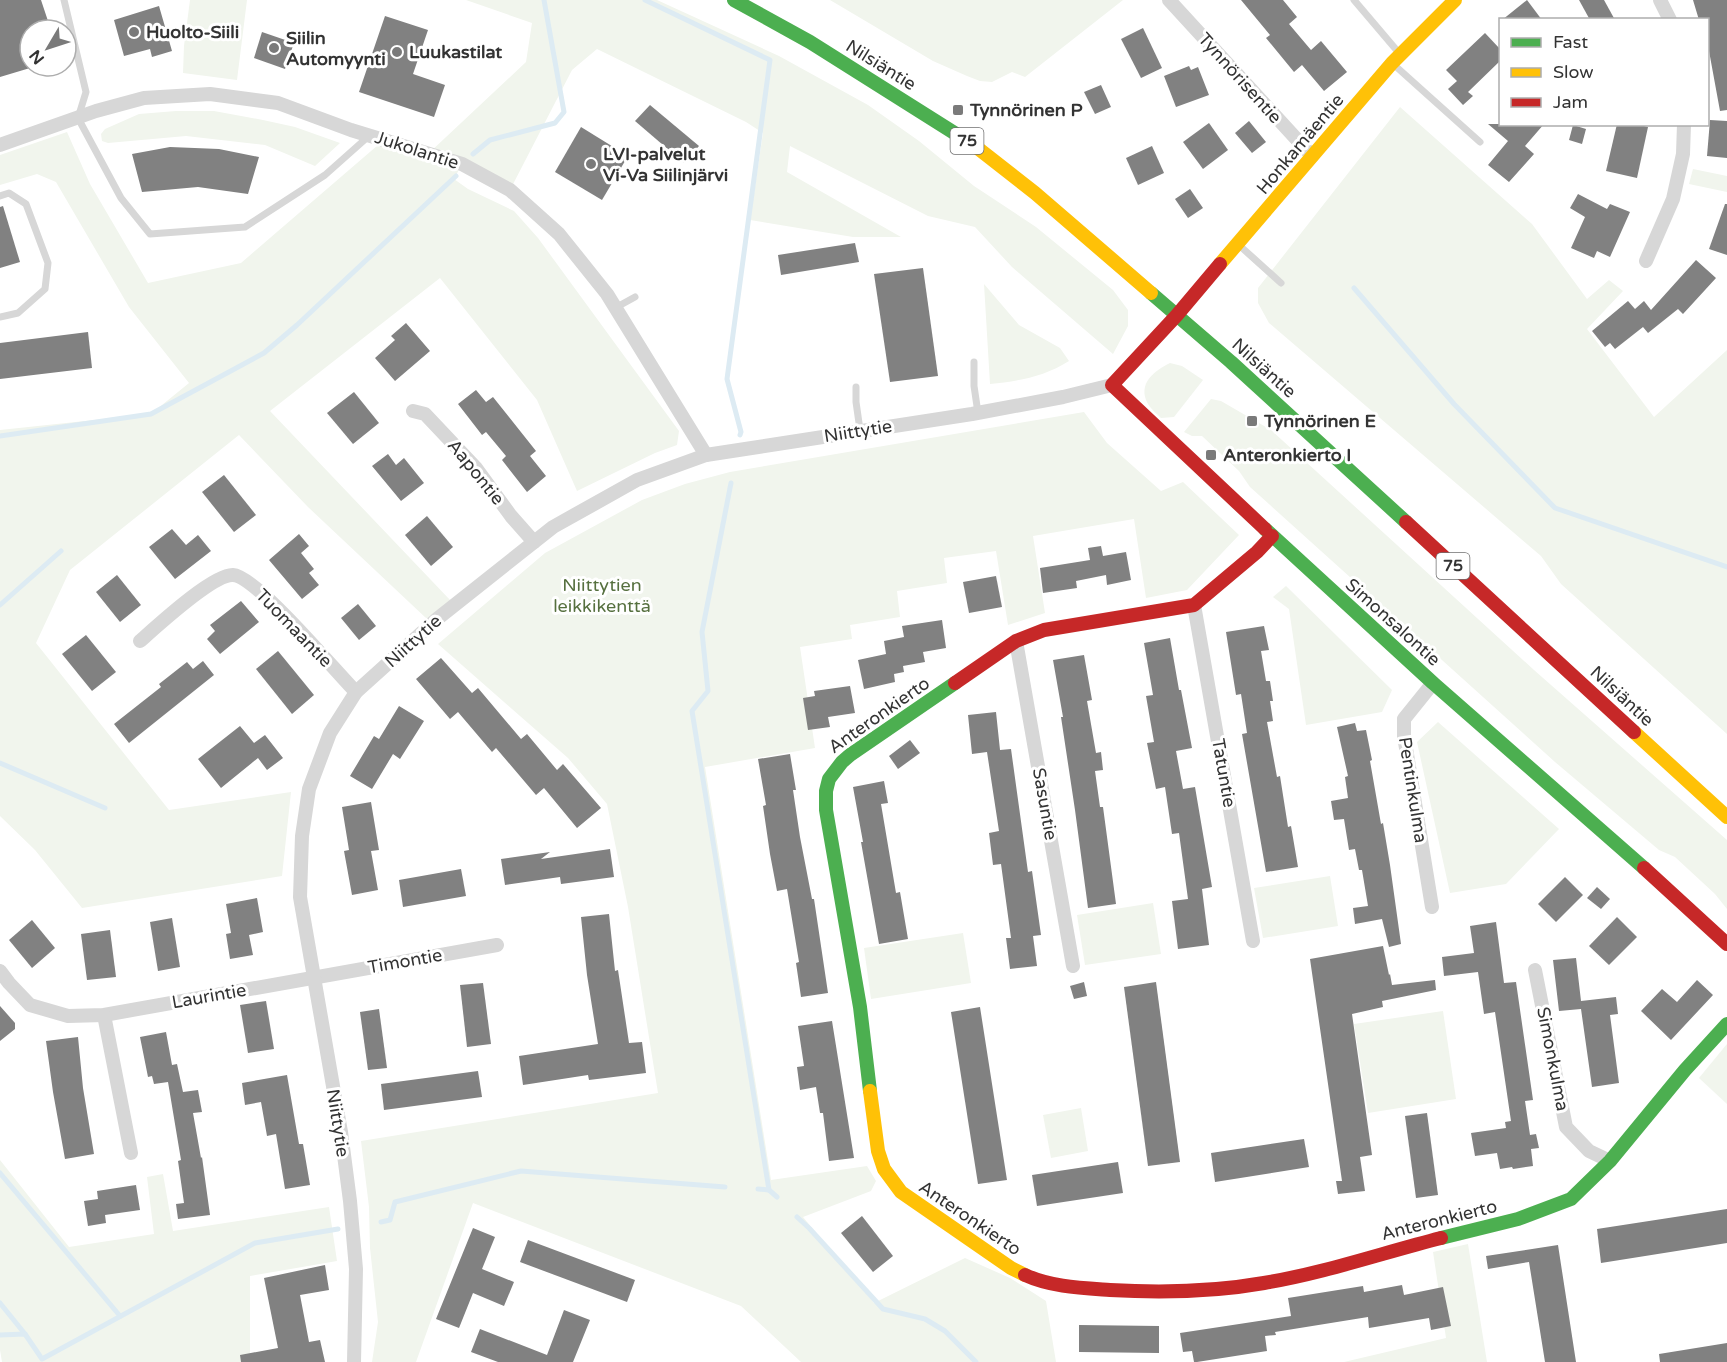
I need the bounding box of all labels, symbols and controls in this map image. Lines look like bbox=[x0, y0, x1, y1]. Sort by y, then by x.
north arrow bbox=[18, 18, 78, 78]
legend bbox=[1499, 18, 1709, 126]
place label: Huolto-Siili bbox=[146, 21, 239, 43]
marker: Huolto-Siili bbox=[127, 25, 141, 39]
place label: Siilin Automyynti bbox=[286, 27, 386, 70]
street label: Tynnörisentie bbox=[1193, 28, 1287, 128]
text: Fast bbox=[1553, 31, 1588, 53]
street label: Nilsiäntie bbox=[842, 35, 920, 95]
marker: Siilin Automyynti bbox=[267, 41, 281, 55]
place label: Luukastilat bbox=[409, 41, 502, 63]
marker: Luukastilat bbox=[390, 45, 404, 59]
text: N bbox=[25, 46, 49, 68]
text: Slow bbox=[1553, 61, 1594, 83]
street label: Honkamäentie bbox=[1252, 89, 1348, 199]
text: Jam bbox=[1553, 91, 1588, 113]
place label: Tynnörinen P bbox=[969, 99, 1082, 121]
marker: Tynnörinen P bbox=[951, 103, 965, 117]
street label: Jukolantie bbox=[372, 126, 462, 174]
road number: 75 bbox=[950, 128, 984, 154]
place label: LVI-palvelut Vi-Va Siilinjärvi bbox=[603, 143, 728, 186]
marker: LVI-palvelut Vi-Va Siilinjärvi bbox=[584, 157, 598, 171]
street label: Nilsiäntie bbox=[1227, 333, 1301, 403]
place label: Tynnörinen E bbox=[1263, 410, 1376, 432]
marker: Tynnörinen E bbox=[1245, 414, 1259, 428]
street label: Niittytie bbox=[822, 415, 894, 447]
street label: Aapontie bbox=[443, 435, 509, 509]
place label: Anteronkierto I bbox=[1223, 444, 1351, 466]
marker: Anteronkierto I bbox=[1204, 448, 1218, 462]
road number: 75 bbox=[1436, 553, 1470, 579]
park label: Niittytien leikkikenttä bbox=[553, 574, 651, 617]
street label: Simonsalontie bbox=[1341, 574, 1445, 670]
street label: Tuomaantie bbox=[251, 584, 337, 672]
street label: Niittytie bbox=[380, 610, 446, 672]
street label: Nilsiäntie bbox=[1586, 661, 1658, 731]
street label: Anteronkierto bbox=[824, 672, 934, 758]
street label: Pentinkulma bbox=[1394, 735, 1432, 845]
street label: Tatuntie bbox=[1207, 737, 1241, 809]
street label: Sasuntie bbox=[1028, 766, 1062, 842]
street label: Timontie bbox=[366, 944, 444, 978]
street label: Laurintie bbox=[170, 979, 248, 1013]
street label: Simonkulma bbox=[1532, 1005, 1574, 1113]
street label: Niittytie bbox=[322, 1087, 354, 1159]
street label: Anteronkierto bbox=[915, 1176, 1025, 1260]
street label: Anteronkierto bbox=[1379, 1195, 1499, 1245]

